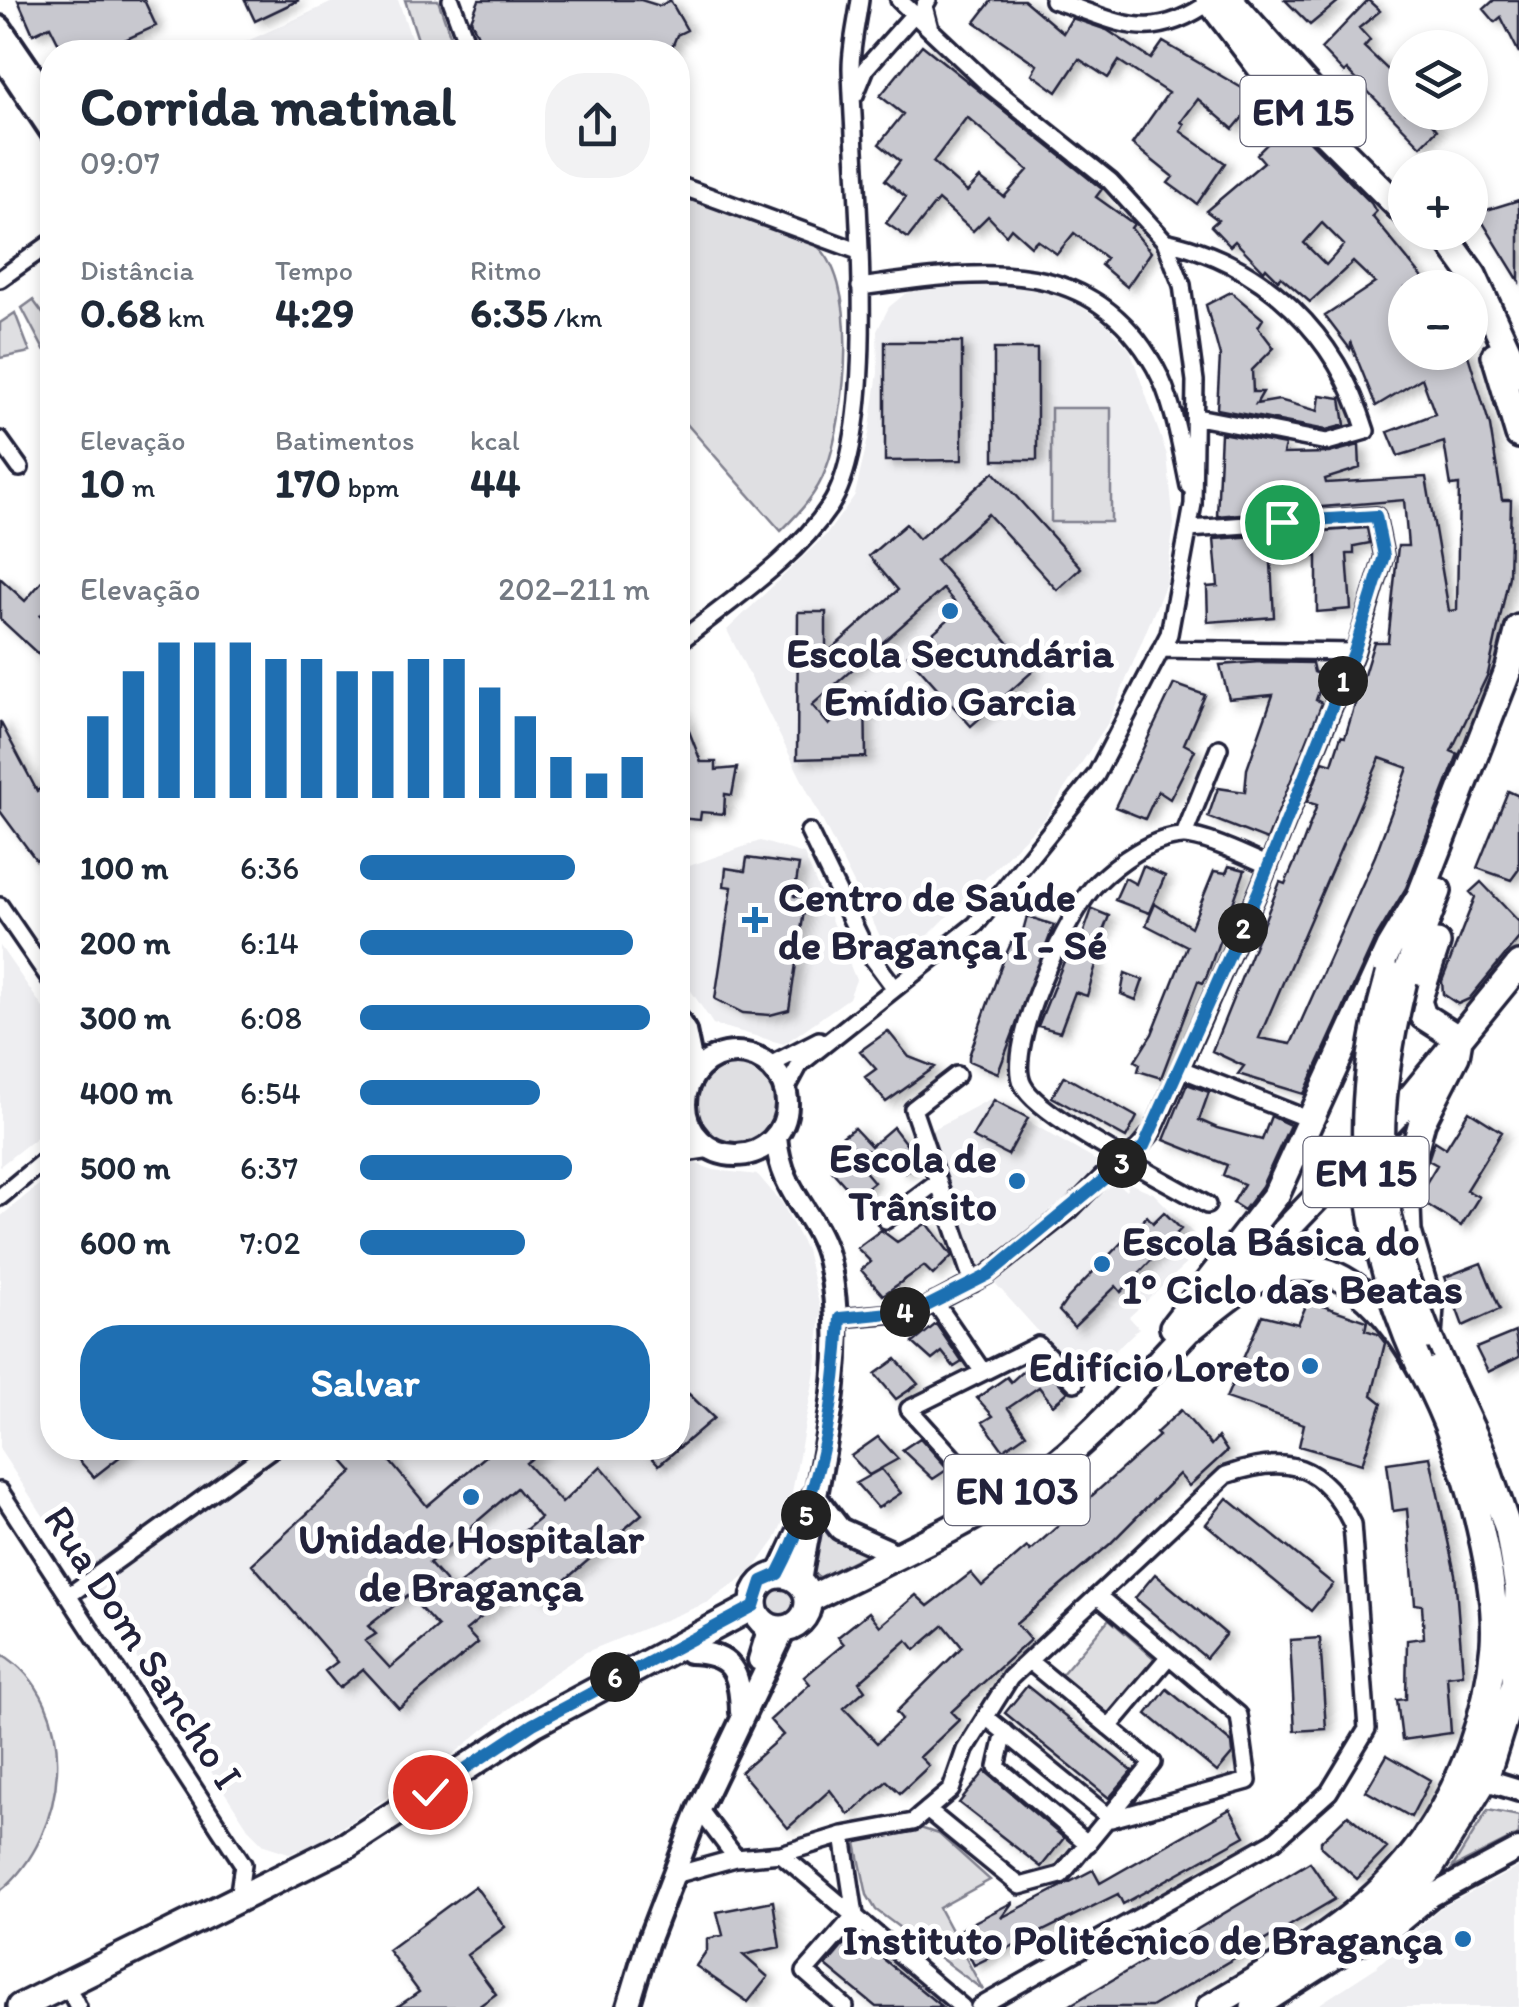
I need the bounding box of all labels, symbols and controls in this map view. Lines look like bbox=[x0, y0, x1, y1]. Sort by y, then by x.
map controls bbox=[1388, 30, 1488, 370]
button: layers bbox=[1388, 30, 1488, 130]
text: Corrida matinal bbox=[80, 73, 456, 139]
button: share bbox=[545, 73, 650, 178]
road number: EM 15 bbox=[1240, 76, 1366, 146]
text: 09:07 bbox=[80, 144, 160, 182]
button: + bbox=[1388, 150, 1488, 250]
text: Distância bbox=[80, 253, 194, 287]
text: Tempo bbox=[275, 253, 353, 287]
text: Ritmo bbox=[470, 253, 541, 287]
button: − bbox=[1388, 270, 1488, 370]
text: 0.68 bbox=[80, 287, 161, 338]
text: 4:29 bbox=[275, 287, 355, 338]
text: 6:35 bbox=[470, 287, 547, 338]
text: km bbox=[161, 300, 205, 334]
text: /km bbox=[547, 300, 603, 334]
text: Elevação bbox=[80, 423, 185, 457]
text: Batimentos bbox=[275, 423, 414, 457]
text: kcal bbox=[470, 423, 520, 457]
text: 10 bbox=[80, 457, 125, 508]
text: 170 bbox=[275, 457, 341, 508]
text: 44 bbox=[470, 457, 520, 508]
text: m bbox=[125, 470, 155, 504]
text: bpm bbox=[341, 470, 399, 504]
pin bbox=[1240, 480, 1325, 565]
icon: arrive bbox=[1255, 495, 1310, 550]
text: Elevação bbox=[80, 570, 200, 608]
text: 202–211 m bbox=[498, 570, 650, 608]
marker: Escola Secundária Emídio Garcia bbox=[939, 600, 961, 622]
place label: Escola Secundária Emídio Garcia bbox=[786, 627, 1114, 726]
pin: 1 bbox=[1318, 656, 1368, 706]
text: 1 bbox=[1337, 664, 1350, 698]
text: 100 m bbox=[80, 849, 168, 887]
text: 6:36 bbox=[240, 849, 299, 887]
place label: Centro de Saúde de Bragança I - Sé bbox=[778, 871, 1107, 970]
pin: 2 bbox=[1218, 903, 1268, 953]
marker: Centro de Saúde de Bragança I - Sé bbox=[742, 907, 768, 933]
text: 2 bbox=[1236, 911, 1250, 945]
text: 200 m bbox=[80, 924, 170, 962]
text: 6:14 bbox=[240, 924, 299, 962]
text: 300 m bbox=[80, 999, 171, 1037]
text: 6:08 bbox=[240, 999, 302, 1037]
text: 400 m bbox=[80, 1074, 173, 1112]
text: 6:54 bbox=[240, 1074, 301, 1112]
place label: Escola de Trânsito bbox=[829, 1132, 997, 1231]
road number: EM 15 bbox=[1304, 1137, 1428, 1207]
pin: 3 bbox=[1097, 1138, 1147, 1188]
text: 3 bbox=[1114, 1146, 1130, 1180]
text: 500 m bbox=[80, 1149, 170, 1187]
text: 6:37 bbox=[240, 1149, 298, 1187]
marker: Escola de Trânsito bbox=[1006, 1170, 1028, 1192]
place label: Escola Básica do 1º Ciclo das Beatas bbox=[1122, 1215, 1463, 1314]
text: 600 m bbox=[80, 1224, 170, 1262]
text: 7:02 bbox=[240, 1224, 300, 1262]
marker: Escola Básica do 1º Ciclo das Beatas bbox=[1091, 1253, 1113, 1275]
pin: 4 bbox=[880, 1287, 930, 1337]
text: 4 bbox=[897, 1295, 913, 1329]
button: Salvar bbox=[80, 1325, 650, 1440]
place label: Edifício Loreto bbox=[1029, 1341, 1290, 1392]
marker: Edifício Loreto bbox=[1299, 1355, 1321, 1377]
road number: EN 103 bbox=[944, 1455, 1090, 1525]
marker: Unidade Hospitalar de Bragança bbox=[460, 1486, 482, 1508]
pin: 5 bbox=[781, 1490, 831, 1540]
street label: Rua Dom Sancho I bbox=[33, 1496, 254, 1799]
text: 5 bbox=[799, 1498, 813, 1532]
place label: Unidade Hospitalar de Bragança bbox=[298, 1513, 645, 1612]
pin: 6 bbox=[590, 1652, 640, 1702]
text: 6 bbox=[608, 1660, 622, 1694]
pin bbox=[388, 1750, 473, 1835]
icon: check bbox=[403, 1765, 458, 1820]
place label: Instituto Politécnico de Bragança bbox=[843, 1914, 1443, 1965]
marker: Instituto Politécnico de Bragança bbox=[1452, 1928, 1474, 1950]

